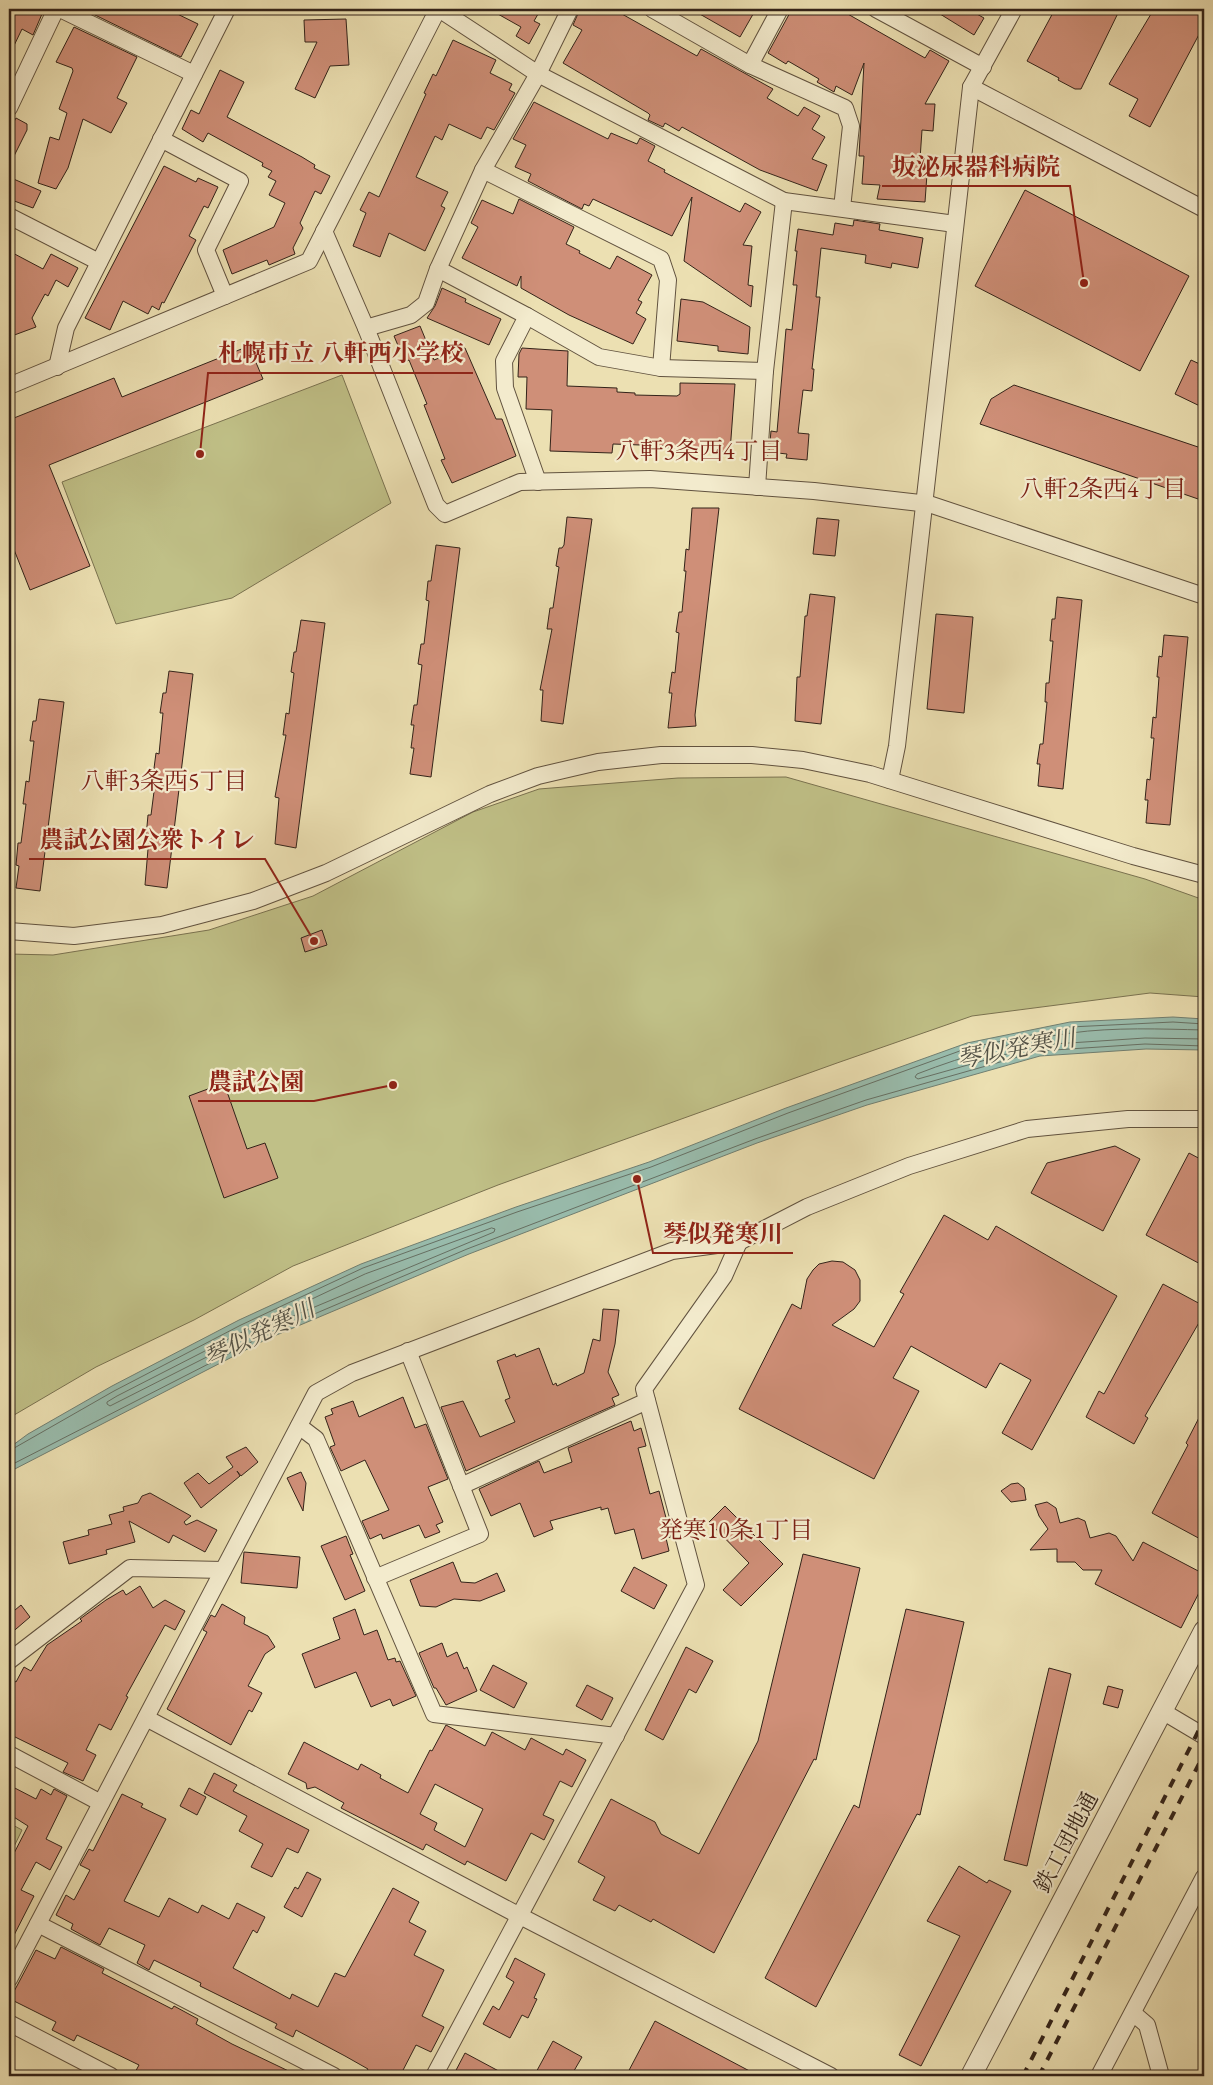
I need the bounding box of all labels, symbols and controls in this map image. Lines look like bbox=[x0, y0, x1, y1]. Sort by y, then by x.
callout: 坂泌尿器科病院 bbox=[882, 147, 1070, 186]
text: 坂泌尿器科病院 bbox=[892, 151, 1060, 182]
callout: 札幌市立 八軒西小学校 bbox=[208, 334, 473, 373]
text: 札幌市立 八軒西小学校 bbox=[218, 337, 464, 368]
district label: 八軒3条西4丁目 bbox=[615, 435, 783, 466]
district label: 八軒2条西4丁目 bbox=[1019, 473, 1187, 504]
district label: 八軒3条西5丁目 bbox=[80, 765, 248, 796]
callout: 農試公園公衆トイレ bbox=[29, 820, 265, 859]
text: 農試公園公衆トイレ bbox=[40, 824, 254, 855]
water label: 琴似発寒川 bbox=[954, 1021, 1081, 1075]
callout: 農試公園 bbox=[198, 1062, 314, 1101]
text: 農試公園 bbox=[208, 1066, 304, 1097]
callout: 琴似発寒川 bbox=[653, 1214, 793, 1253]
text: 琴似発寒川 bbox=[663, 1218, 783, 1249]
water label: 琴似発寒川 bbox=[198, 1291, 322, 1373]
district label: 発寒10条1丁目 bbox=[659, 1514, 813, 1545]
street label: 鉄工団地通 bbox=[1027, 1787, 1105, 1897]

